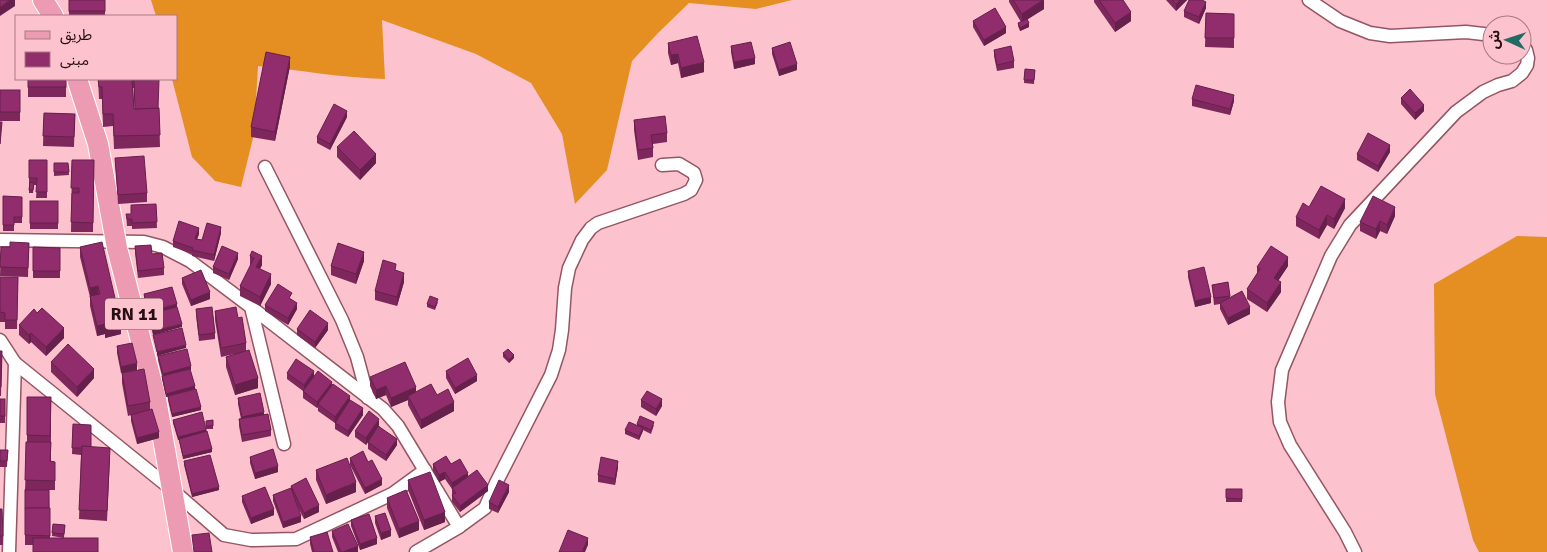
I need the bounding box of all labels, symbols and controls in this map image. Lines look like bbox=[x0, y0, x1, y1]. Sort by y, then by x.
legend bbox=[15, 15, 178, 80]
north arrow bbox=[1482, 15, 1532, 65]
text: طريق bbox=[60, 26, 92, 45]
text: ش bbox=[1486, 29, 1504, 49]
text: مبنى bbox=[60, 51, 89, 69]
road number: RN 11 bbox=[105, 298, 163, 329]

